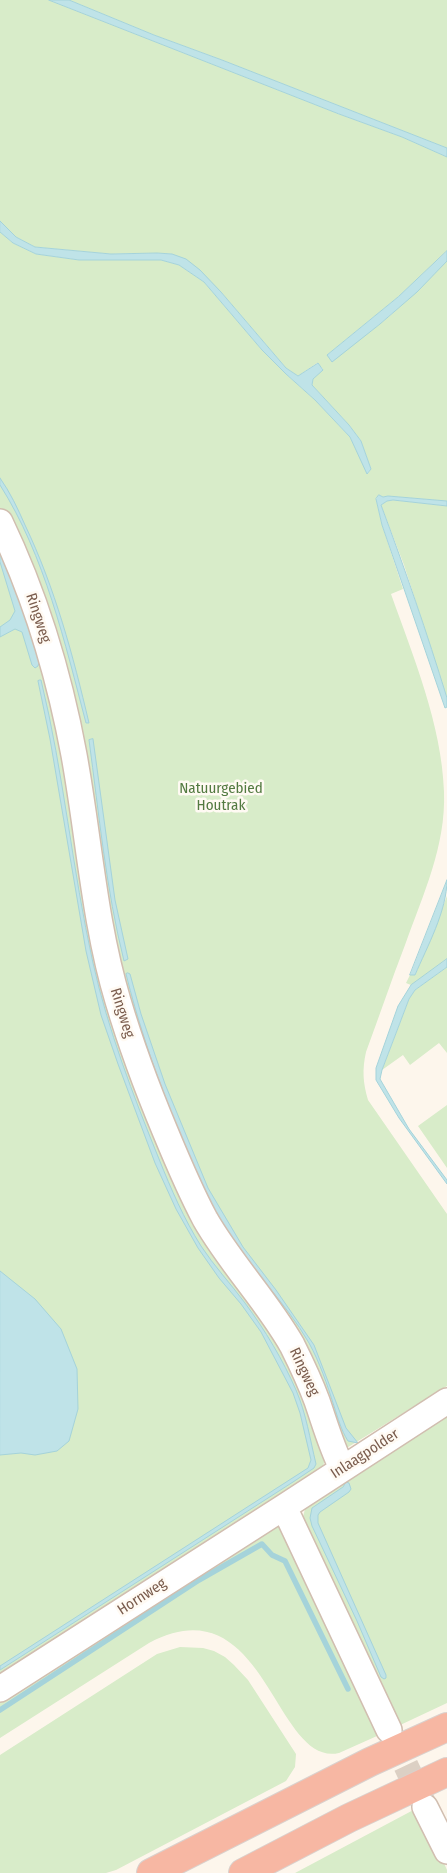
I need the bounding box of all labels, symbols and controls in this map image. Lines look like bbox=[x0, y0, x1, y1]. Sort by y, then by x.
street label: Ringweg bbox=[22, 591, 54, 645]
park label: Natuurgebied Houtrak bbox=[179, 780, 263, 815]
street label: Ringweg bbox=[106, 986, 138, 1040]
street label: Ringweg bbox=[285, 1345, 323, 1399]
street label: Inlaagpolder bbox=[328, 1425, 402, 1483]
street label: Hornweg bbox=[114, 1575, 170, 1619]

